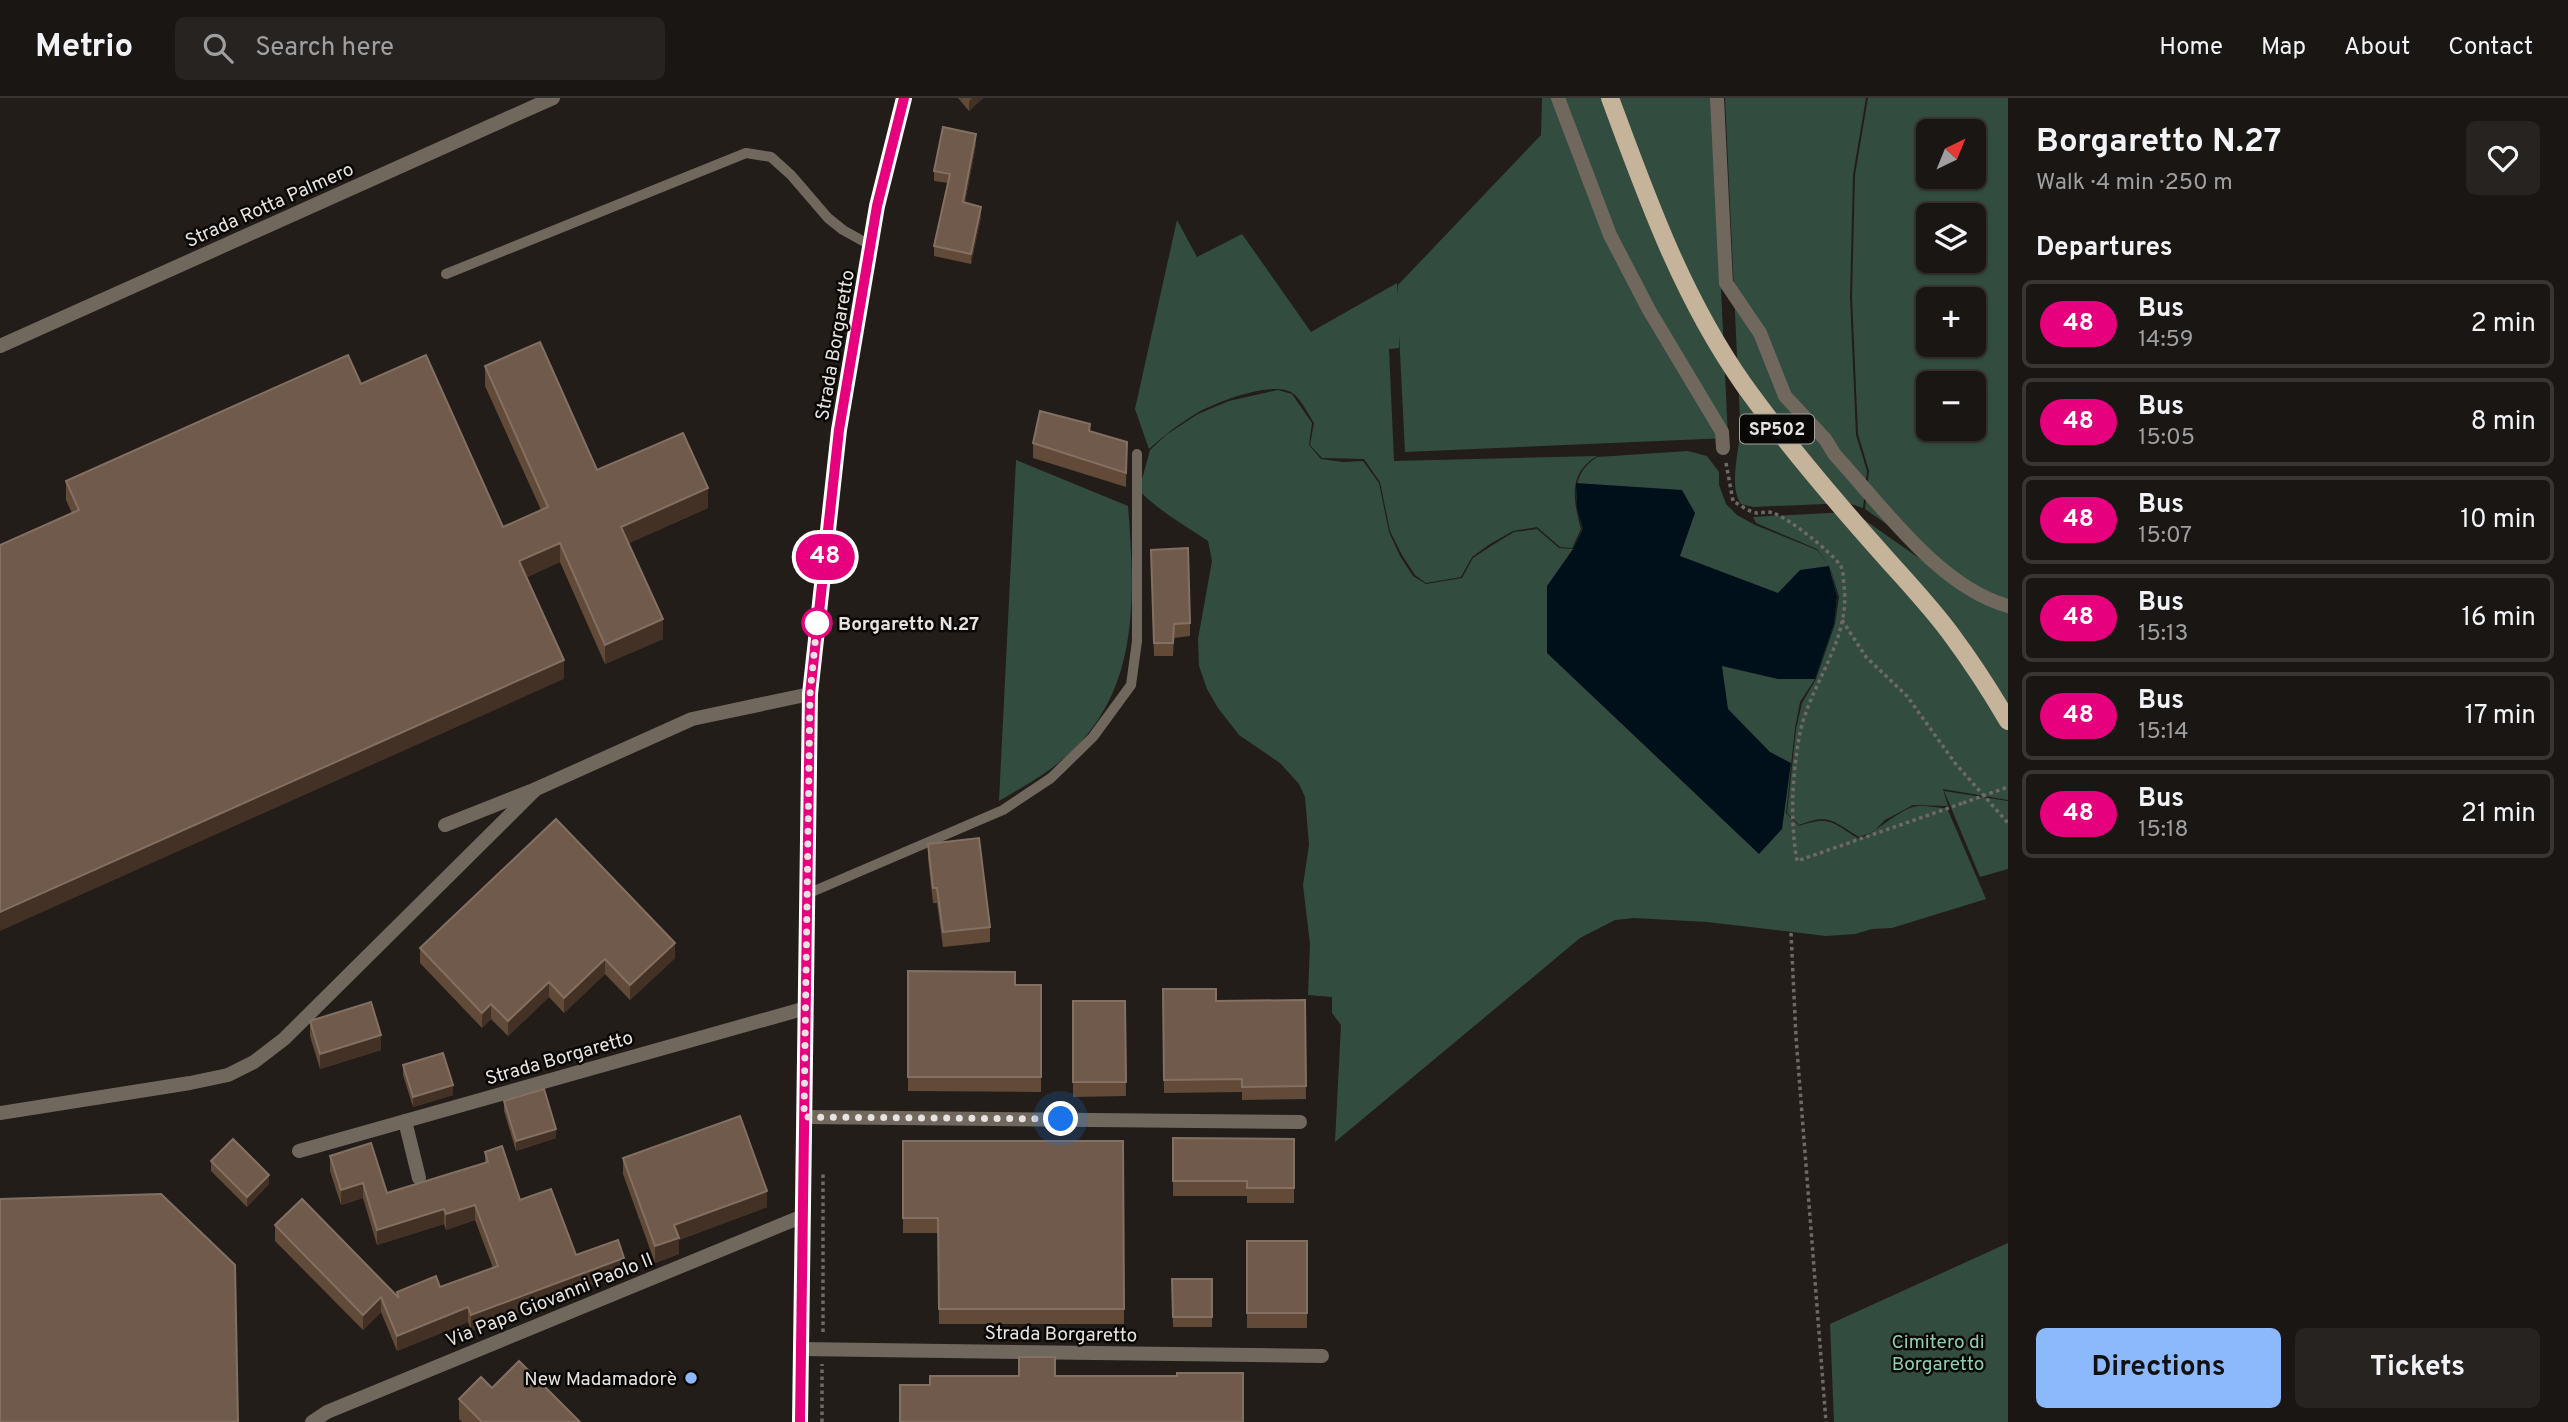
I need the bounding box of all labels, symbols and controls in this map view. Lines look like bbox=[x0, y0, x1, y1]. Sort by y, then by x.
search box bbox=[175, 17, 665, 80]
text: Metrio bbox=[35, 27, 133, 69]
icon: search bbox=[199, 29, 237, 67]
text: Search here bbox=[255, 32, 394, 65]
text: Home bbox=[2159, 33, 2223, 63]
text: Map bbox=[2261, 33, 2306, 63]
text: About bbox=[2344, 33, 2410, 63]
text: Contact bbox=[2448, 33, 2533, 63]
north arrow bbox=[1916, 119, 1986, 189]
map controls bbox=[1916, 119, 1986, 441]
button: heart bbox=[2466, 121, 2540, 195]
text: Borgaretto N.27 bbox=[2036, 122, 2281, 164]
street label: Strada Rotta Palmero bbox=[182, 158, 358, 254]
text: Walk · 4 min · 250 m bbox=[2036, 169, 2233, 198]
button: layers bbox=[1916, 203, 1986, 273]
text: Departures bbox=[2036, 232, 2173, 265]
street label: Strada Borgaretto bbox=[811, 268, 861, 423]
button: + bbox=[1916, 287, 1986, 357]
text: Bus bbox=[2138, 293, 2184, 326]
text: 2 min bbox=[2471, 308, 2536, 341]
text: 48 bbox=[2063, 309, 2094, 339]
text: 14:59 bbox=[2138, 326, 2193, 355]
button: − bbox=[1916, 371, 1986, 441]
text: Bus bbox=[2138, 391, 2184, 424]
text: 8 min bbox=[2471, 406, 2536, 439]
text: 48 bbox=[2063, 407, 2094, 437]
road number: SP502 bbox=[1740, 414, 1814, 444]
text: 15:05 bbox=[2138, 424, 2195, 453]
text: Bus bbox=[2138, 489, 2184, 522]
text: 10 min bbox=[2460, 504, 2536, 537]
text: 48 bbox=[2063, 505, 2094, 535]
text: 15:07 bbox=[2138, 522, 2192, 551]
line badge: 48 bbox=[794, 534, 856, 580]
text: 48 bbox=[810, 542, 840, 572]
text: Bus bbox=[2138, 587, 2184, 620]
text: 16 min bbox=[2461, 602, 2536, 635]
text: 48 bbox=[2063, 603, 2094, 633]
marker: Borgaretto N.27 bbox=[802, 608, 832, 638]
place label: Borgaretto N.27 bbox=[838, 613, 979, 637]
text: 15:13 bbox=[2138, 620, 2188, 649]
text: Bus bbox=[2138, 685, 2184, 718]
text: 17 min bbox=[2464, 700, 2536, 733]
text: 48 bbox=[2063, 701, 2094, 731]
text: 15:14 bbox=[2138, 718, 2188, 747]
text: Bus bbox=[2138, 783, 2184, 816]
text: 21 min bbox=[2461, 798, 2536, 831]
text: 48 bbox=[2063, 799, 2094, 829]
text: 15:18 bbox=[2138, 816, 2189, 845]
street label: Strada Borgaretto bbox=[483, 1026, 636, 1091]
your location bbox=[1043, 1101, 1078, 1136]
street label: Via Papa Giovanni Paolo II bbox=[443, 1248, 657, 1353]
street label: Strada Borgaretto bbox=[984, 1322, 1137, 1348]
button: Directions bbox=[2036, 1328, 2281, 1408]
button: Tickets bbox=[2295, 1328, 2540, 1408]
park label: Cimitero di Borgaretto bbox=[1892, 1331, 1984, 1377]
place label: New Madamadorè bbox=[524, 1368, 677, 1392]
marker: New Madamadorè bbox=[683, 1370, 699, 1386]

